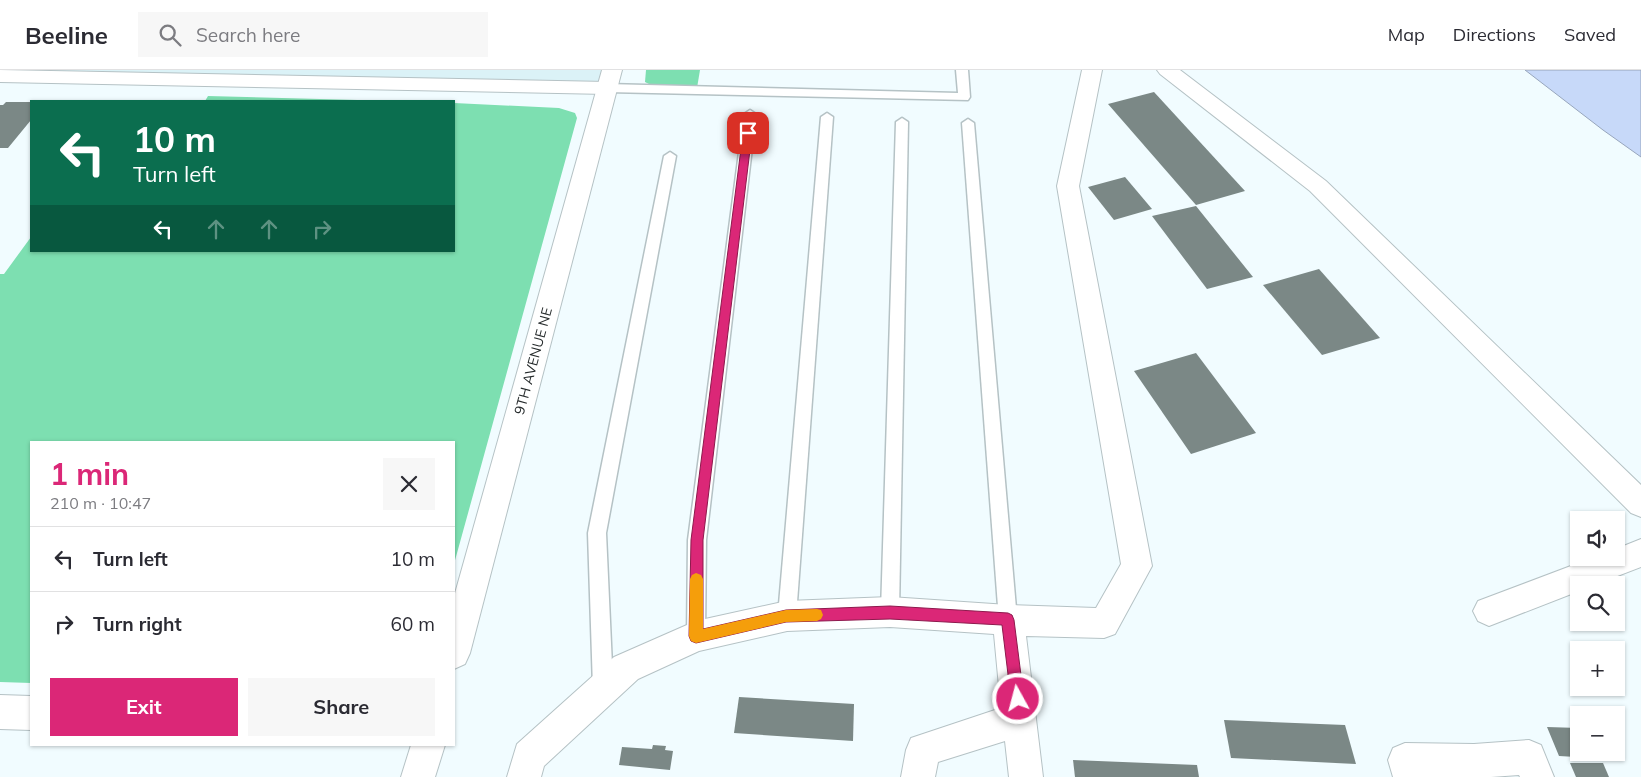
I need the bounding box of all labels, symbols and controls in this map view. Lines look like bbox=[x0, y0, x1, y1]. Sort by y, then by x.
search box bbox=[138, 12, 488, 57]
text: Beeline bbox=[25, 20, 108, 50]
icon: search bbox=[156, 21, 184, 49]
text: Search here bbox=[196, 23, 300, 47]
text: Map bbox=[1388, 23, 1425, 46]
text: Directions bbox=[1453, 23, 1536, 46]
text: Saved bbox=[1564, 23, 1616, 46]
pin bbox=[727, 112, 769, 154]
text: 10 m bbox=[133, 117, 216, 161]
icon: arrive bbox=[734, 119, 762, 147]
icon: left bbox=[50, 120, 115, 185]
text: Turn left bbox=[133, 160, 216, 188]
icon: left bbox=[149, 215, 177, 243]
icon: ahead bbox=[202, 215, 230, 243]
icon: ahead bbox=[255, 215, 283, 243]
icon: right bbox=[308, 215, 336, 243]
street label: 9TH AVENUE NE bbox=[510, 306, 556, 416]
text: 1 min bbox=[50, 455, 129, 493]
button: close bbox=[383, 458, 435, 510]
text: 210 m · 10:47 bbox=[50, 493, 151, 513]
map controls bbox=[1570, 511, 1625, 761]
button: sound bbox=[1570, 511, 1625, 566]
icon: left bbox=[50, 545, 78, 573]
text: Turn left bbox=[93, 547, 168, 571]
text: 10 m bbox=[391, 547, 435, 571]
button: search bbox=[1570, 576, 1625, 631]
icon: right bbox=[50, 610, 78, 638]
text: Turn right bbox=[93, 612, 182, 636]
text: 60 m bbox=[391, 612, 435, 636]
button: + bbox=[1570, 641, 1625, 696]
position arrow bbox=[991, 672, 1043, 724]
button: Exit bbox=[50, 678, 238, 736]
button: Share bbox=[248, 678, 435, 736]
button: − bbox=[1570, 706, 1625, 761]

